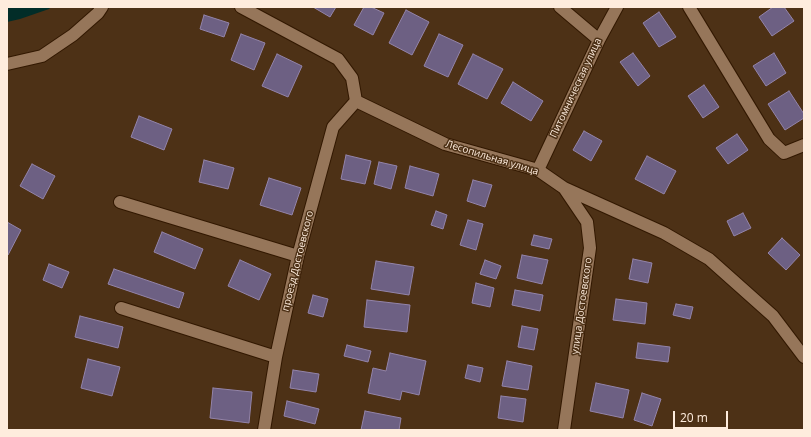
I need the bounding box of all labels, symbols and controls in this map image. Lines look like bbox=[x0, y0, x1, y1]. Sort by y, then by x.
street label: Питомническая улица bbox=[548, 36, 604, 140]
street label: Лесопильная улица bbox=[444, 138, 540, 178]
street label: проезд Достоевского bbox=[280, 210, 316, 312]
street label: улица Достоевского bbox=[569, 257, 595, 355]
scale bar bbox=[675, 403, 730, 429]
text: 20 m bbox=[680, 409, 708, 426]

